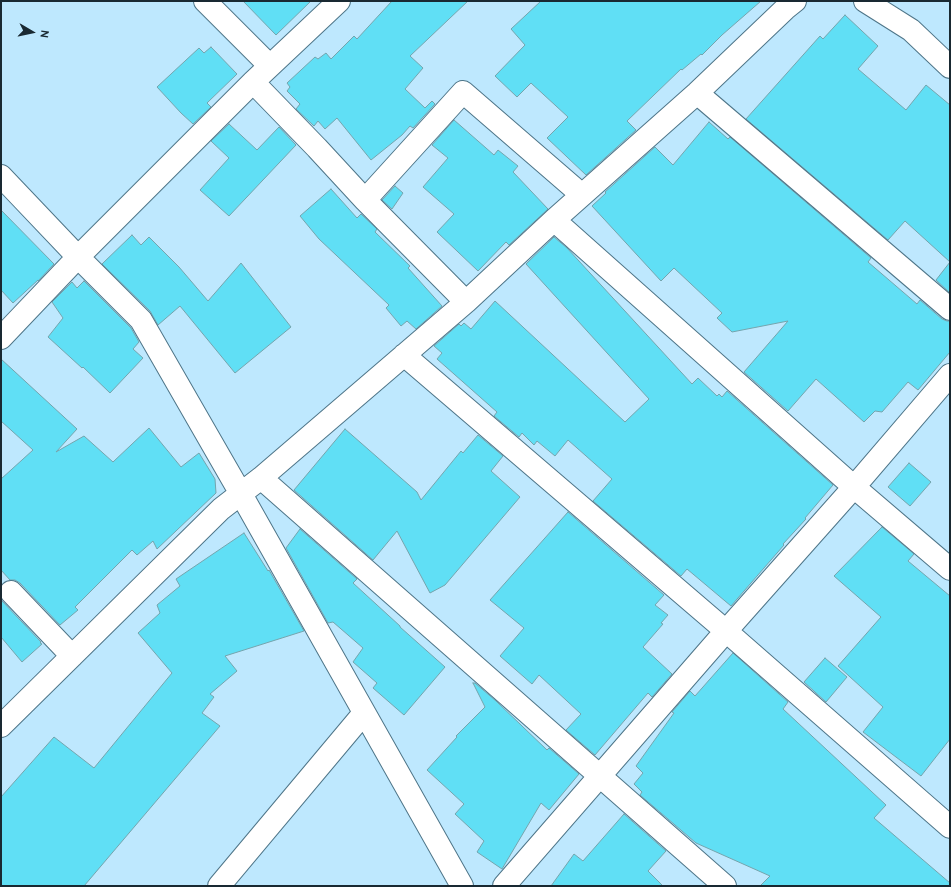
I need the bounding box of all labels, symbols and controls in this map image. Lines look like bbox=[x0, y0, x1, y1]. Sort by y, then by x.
north arrow bbox=[12, 12, 52, 52]
text: N bbox=[36, 29, 51, 39]

